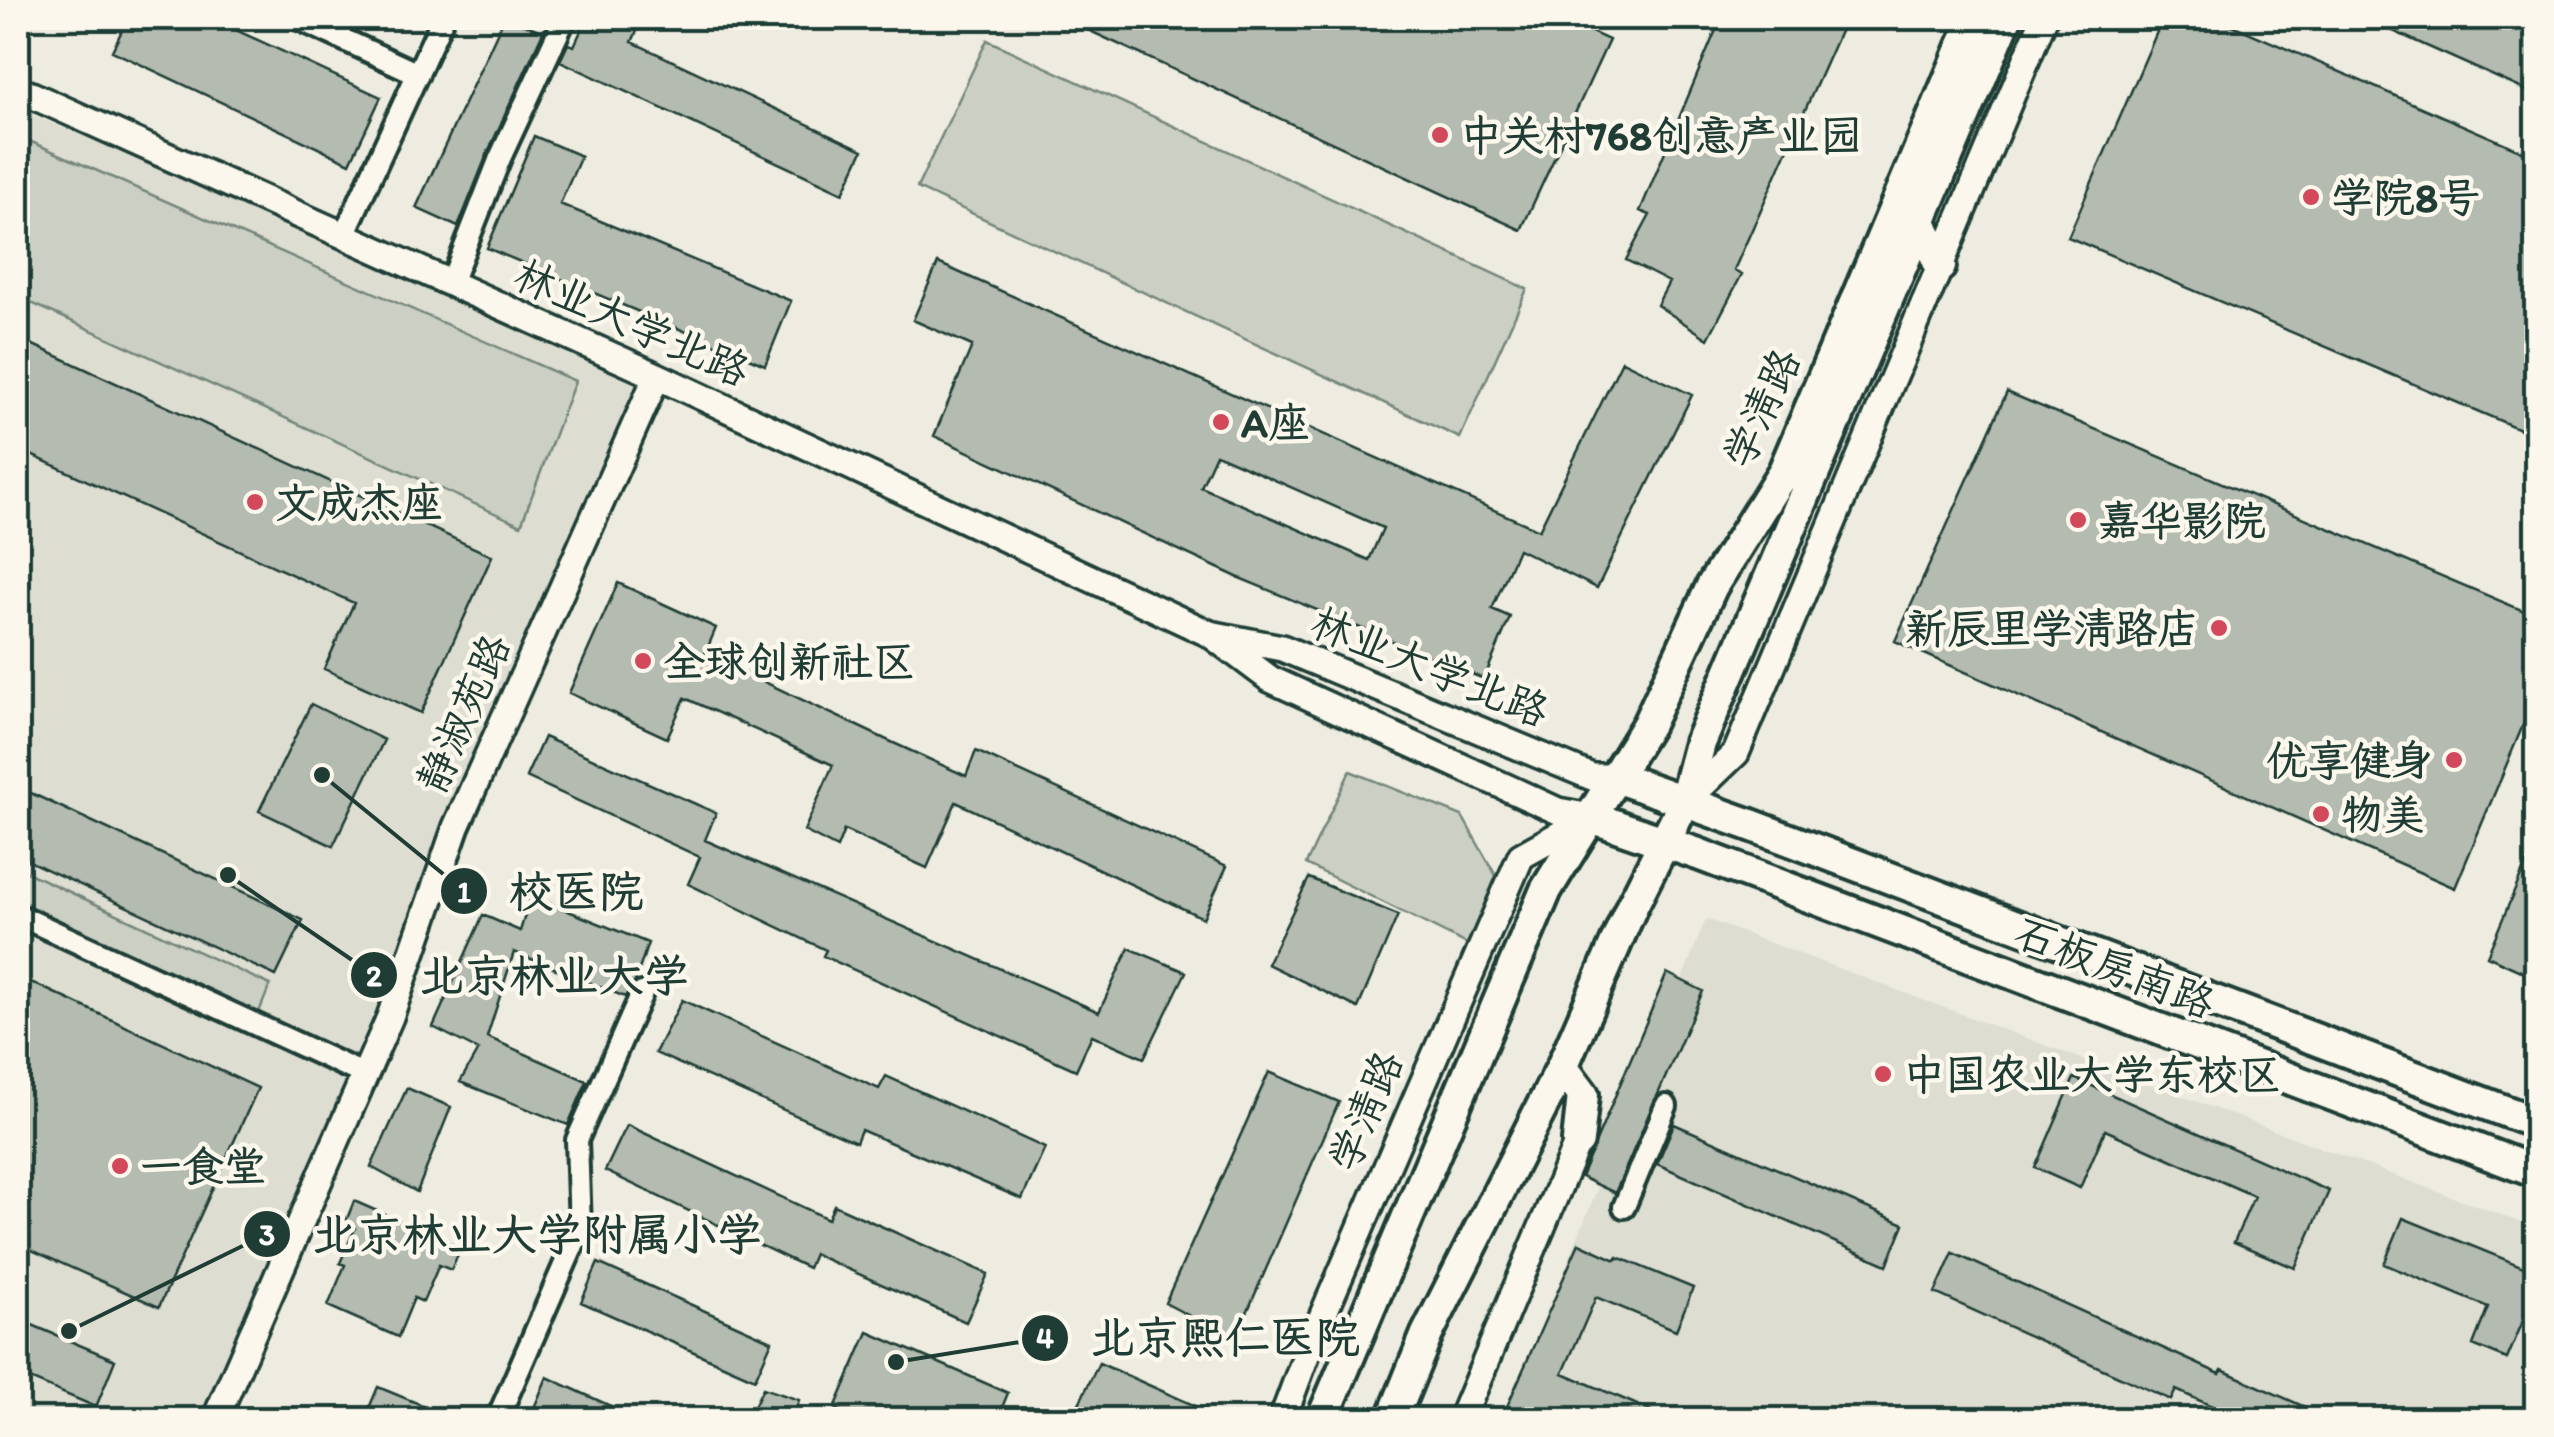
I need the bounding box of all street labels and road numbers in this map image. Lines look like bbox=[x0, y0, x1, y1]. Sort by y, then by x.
street label: 林业大学北路 bbox=[506, 248, 757, 397]
street label: 学清路 bbox=[1712, 340, 1811, 476]
street label: 林业大学北路 bbox=[1303, 596, 1556, 737]
street label: 静淑苑路 bbox=[406, 626, 521, 800]
street label: 石板房南路 bbox=[2008, 906, 2222, 1029]
street label: 学清路 bbox=[1317, 1043, 1414, 1179]

